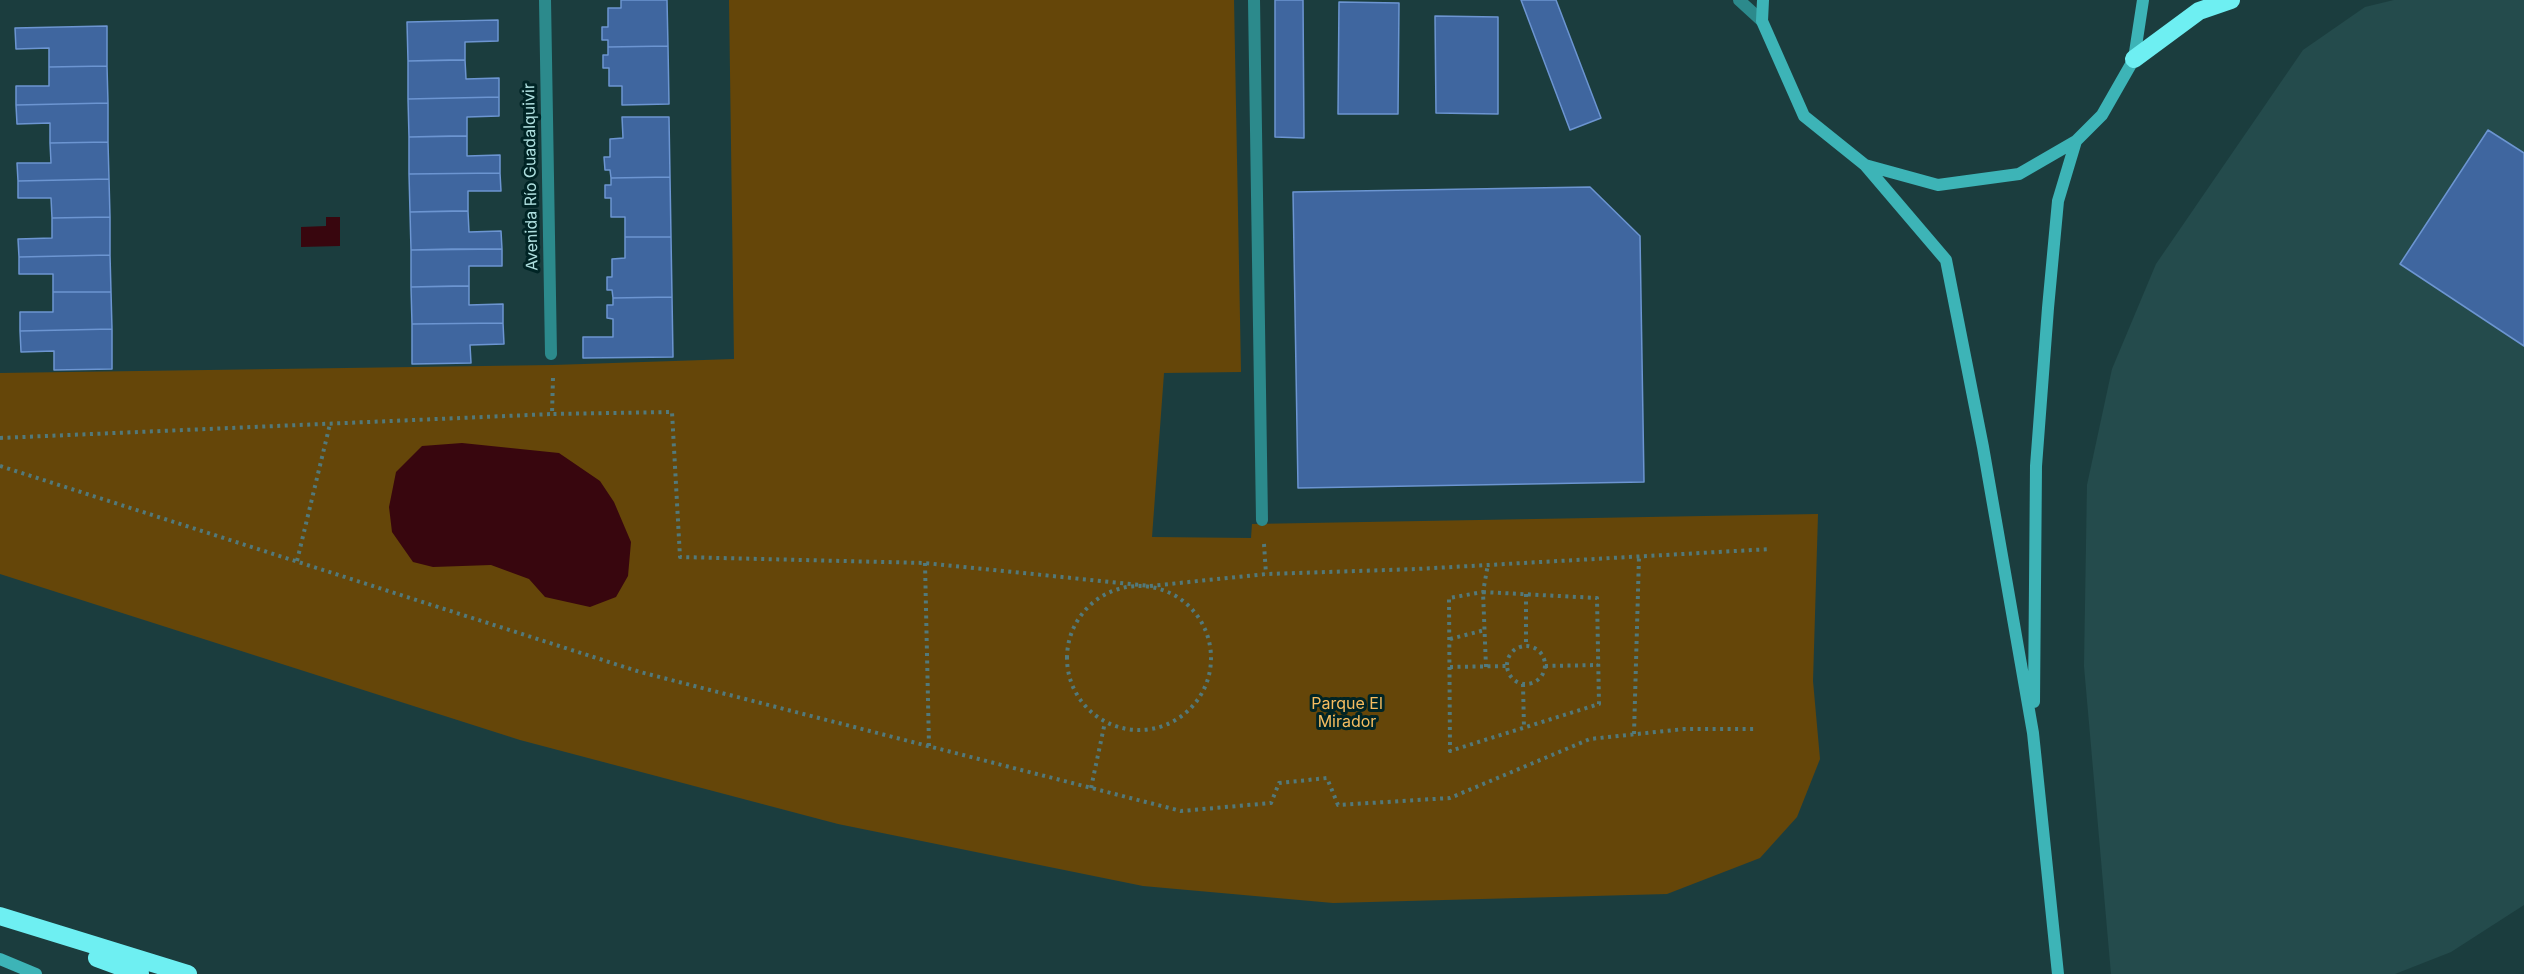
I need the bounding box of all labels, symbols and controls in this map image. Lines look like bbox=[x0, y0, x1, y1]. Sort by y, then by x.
street label: Avenida Río Guadalquivir bbox=[520, 83, 542, 271]
park label: Parque El Mirador bbox=[1311, 694, 1383, 732]

